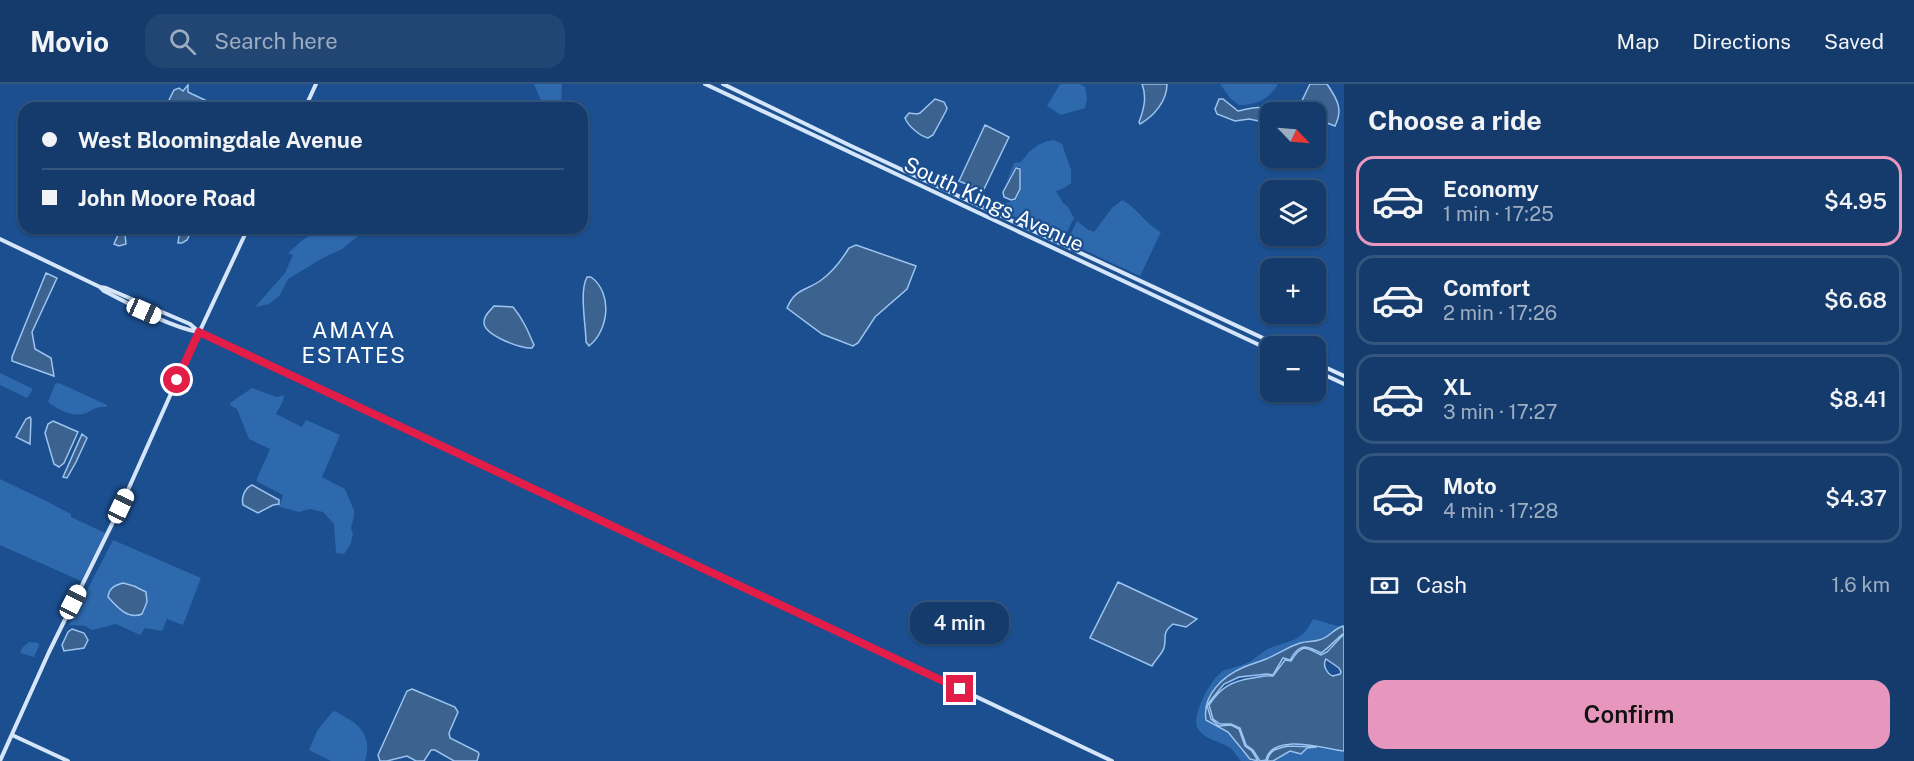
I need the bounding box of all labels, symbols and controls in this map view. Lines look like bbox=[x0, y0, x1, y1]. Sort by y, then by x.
search box bbox=[145, 14, 565, 68]
text: Movio bbox=[30, 25, 109, 58]
icon: search bbox=[166, 25, 199, 58]
text: Search here bbox=[214, 28, 338, 54]
text: Map bbox=[1617, 29, 1659, 54]
text: Directions bbox=[1692, 29, 1791, 54]
text: Saved bbox=[1824, 29, 1884, 54]
north arrow bbox=[1260, 102, 1326, 168]
map controls bbox=[1260, 102, 1326, 402]
text: Choose a ride bbox=[1368, 104, 1542, 136]
text: West Bloomingdale Avenue bbox=[78, 127, 363, 153]
street label: South Kings Avenue bbox=[900, 151, 1088, 257]
icon: car bbox=[1371, 174, 1425, 228]
text: Economy bbox=[1443, 176, 1539, 202]
button: layers bbox=[1260, 180, 1326, 246]
text: John Moore Road bbox=[78, 185, 256, 211]
text: $4.95 bbox=[1824, 188, 1887, 214]
text: 1 min · 17:25 bbox=[1443, 202, 1554, 226]
button: + bbox=[1260, 258, 1326, 324]
icon: car bbox=[1371, 273, 1425, 327]
text: Comfort bbox=[1443, 275, 1530, 301]
text: $6.68 bbox=[1824, 287, 1887, 313]
car bbox=[124, 295, 164, 327]
text: 2 min · 17:26 bbox=[1443, 301, 1557, 325]
district label: AMAYA ESTATES bbox=[302, 317, 406, 368]
button: − bbox=[1260, 336, 1326, 402]
route start bbox=[163, 366, 190, 393]
icon: car bbox=[1371, 372, 1425, 426]
text: XL bbox=[1443, 374, 1471, 400]
text: $8.41 bbox=[1829, 386, 1887, 412]
text: 3 min · 17:27 bbox=[1443, 400, 1558, 424]
icon: car bbox=[1371, 471, 1425, 525]
text: Moto bbox=[1443, 473, 1497, 499]
text: $4.37 bbox=[1825, 485, 1887, 511]
car bbox=[105, 486, 137, 526]
text: 4 min · 17:28 bbox=[1443, 499, 1558, 523]
icon: cash bbox=[1368, 569, 1401, 602]
text: Cash bbox=[1416, 572, 1467, 598]
text: 1.6 km bbox=[1832, 573, 1890, 597]
car bbox=[57, 582, 89, 622]
callout: 4 min bbox=[910, 602, 1010, 644]
text: 4 min bbox=[933, 611, 986, 635]
route end bbox=[946, 675, 973, 702]
button: Confirm bbox=[1368, 680, 1890, 749]

